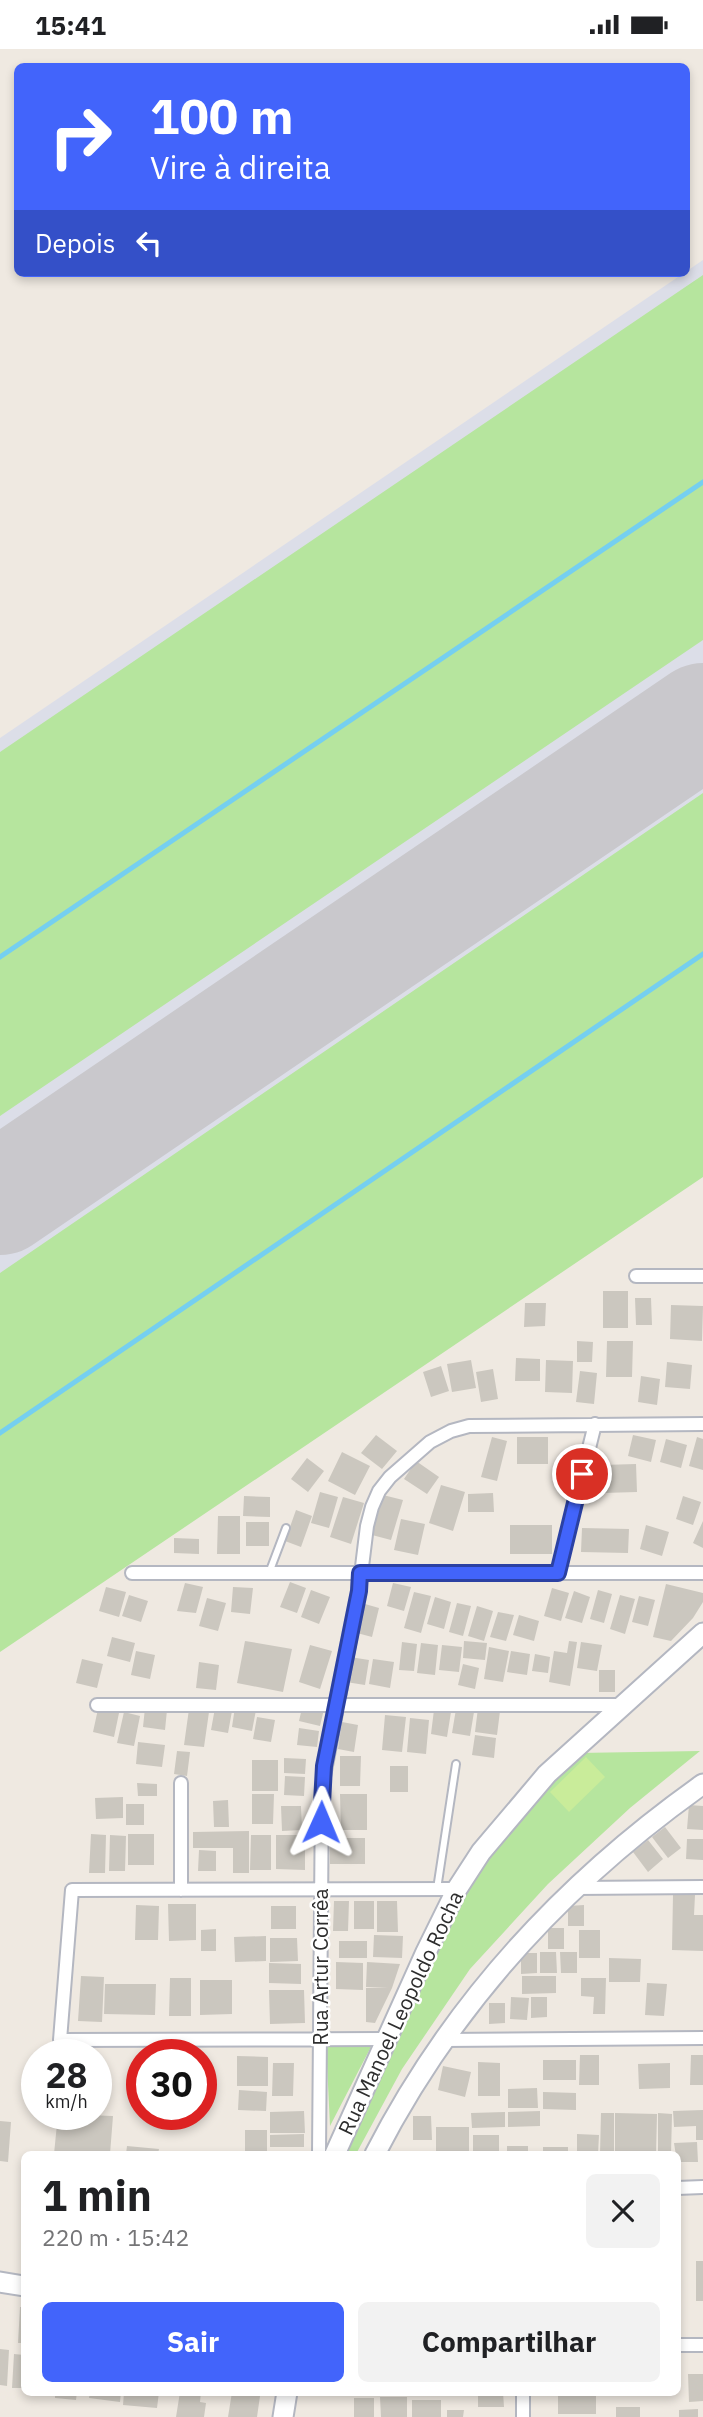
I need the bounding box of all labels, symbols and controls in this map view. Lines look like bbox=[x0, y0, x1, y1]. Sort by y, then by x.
text: 15:41 bbox=[35, 8, 106, 42]
text: 100 m bbox=[150, 84, 294, 147]
icon: right bbox=[35, 91, 126, 182]
text: Vire à direita bbox=[150, 146, 331, 188]
icon: left bbox=[130, 224, 168, 262]
text: Depois bbox=[35, 226, 116, 260]
pin bbox=[552, 1444, 612, 1504]
icon: arrive bbox=[563, 1455, 601, 1493]
position arrow bbox=[284, 1785, 358, 1859]
street label: Rua Manoel Leopoldo Rocha bbox=[331, 1886, 469, 2139]
street label: Rua Artur Corrêa bbox=[306, 1888, 334, 2046]
speed limit sign: 30 bbox=[126, 2039, 217, 2130]
text: 28 bbox=[45, 2052, 88, 2098]
text: km/h bbox=[45, 2090, 88, 2113]
text: 1 min bbox=[42, 2168, 152, 2223]
button: close bbox=[586, 2174, 660, 2248]
text: 220 m · 15:42 bbox=[42, 2222, 189, 2252]
button: Sair bbox=[42, 2302, 344, 2382]
button: Compartilhar bbox=[358, 2302, 660, 2382]

